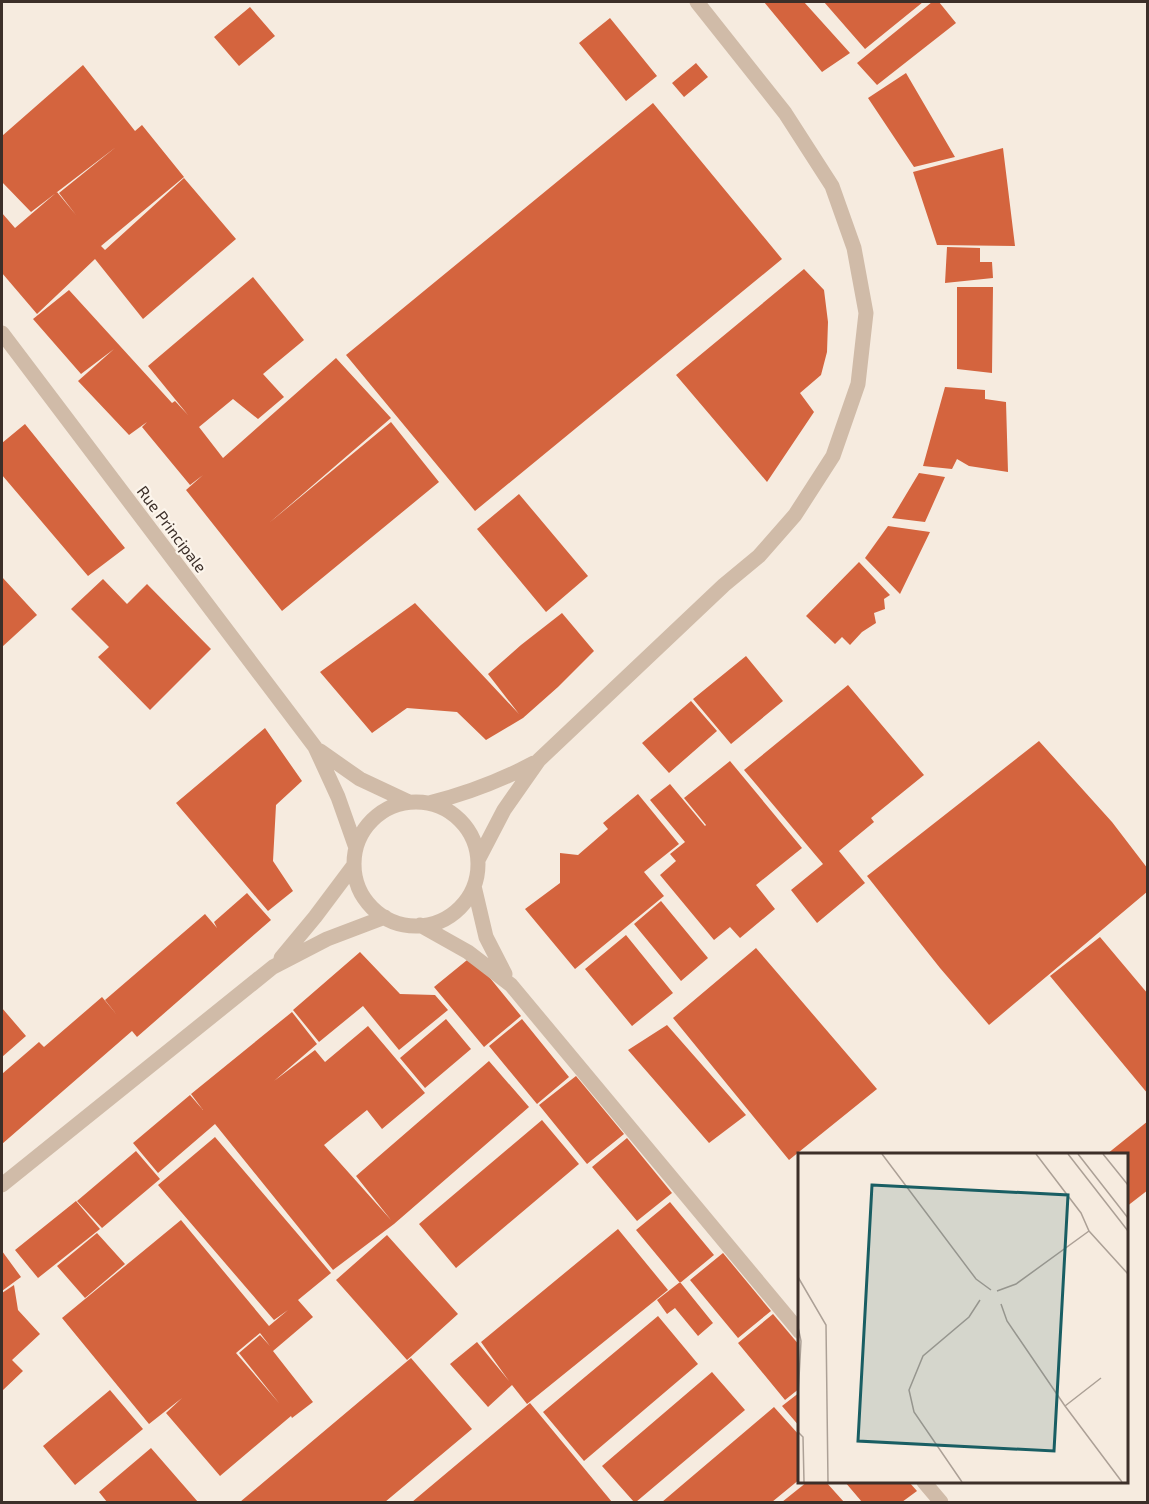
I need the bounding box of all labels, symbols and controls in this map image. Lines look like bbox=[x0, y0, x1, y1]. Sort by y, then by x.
street label: Rue Principale bbox=[134, 482, 211, 576]
inset map bbox=[798, 1153, 1128, 1483]

